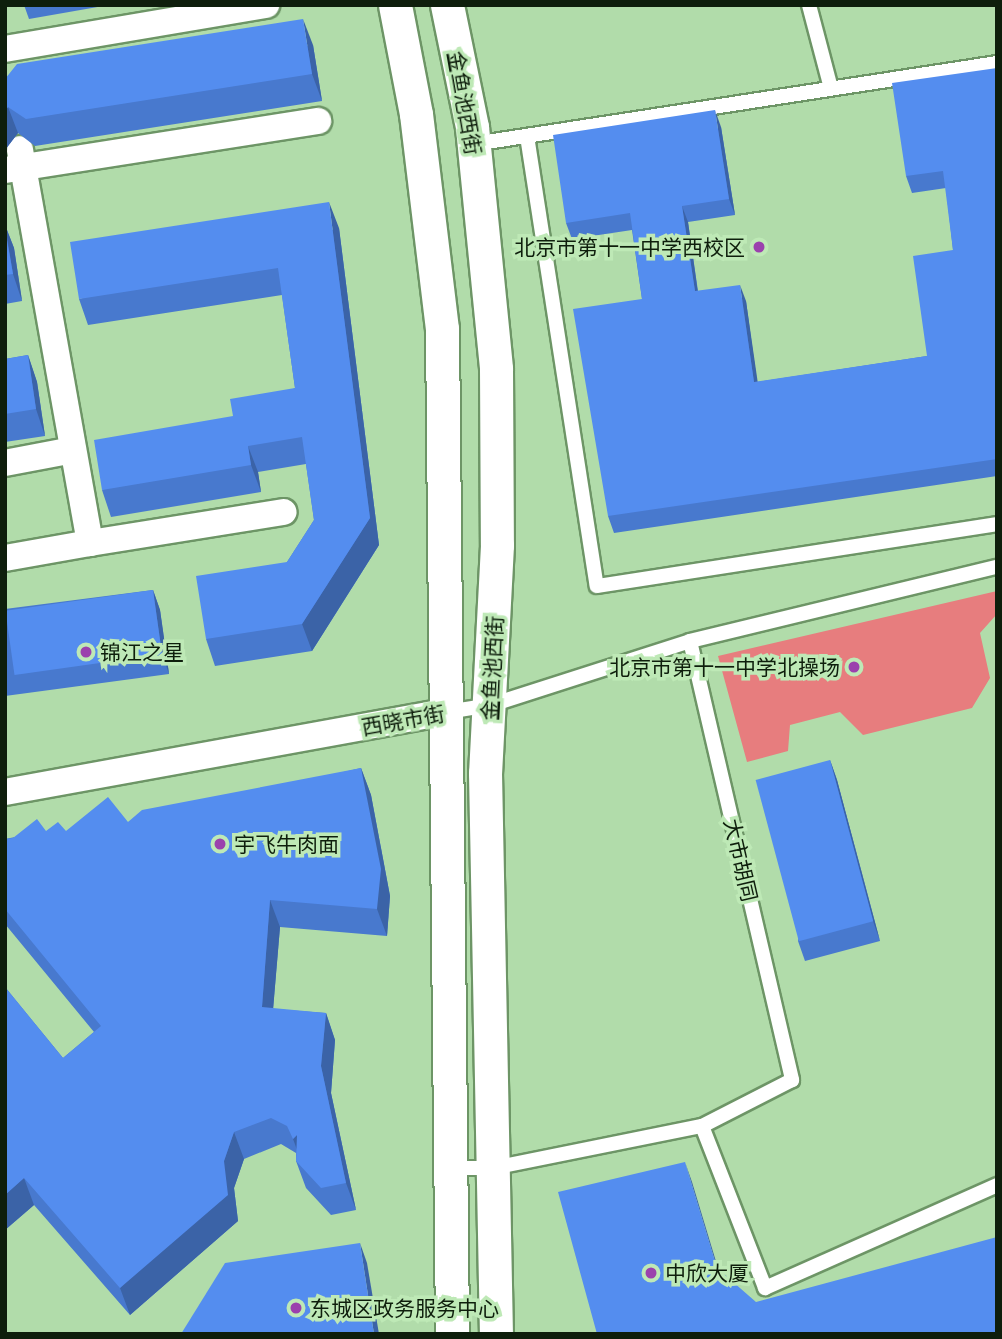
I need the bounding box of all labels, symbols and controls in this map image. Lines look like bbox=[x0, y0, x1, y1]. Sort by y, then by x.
street label: 金鱼池西街 bbox=[443, 49, 487, 157]
place label: 北京市第十一中学西校区 bbox=[514, 234, 745, 260]
marker: 北京市第十一中学西校区 bbox=[751, 239, 767, 255]
street label: 金鱼池西街 bbox=[477, 615, 507, 721]
place label: 锦江之星 bbox=[100, 639, 184, 665]
marker: 锦江之星 bbox=[78, 644, 94, 660]
place label: 北京市第十一中学北操场 bbox=[609, 654, 840, 680]
marker: 北京市第十一中学北操场 bbox=[846, 659, 862, 675]
street label: 西晓市街 bbox=[359, 700, 447, 740]
street label: 大市胡同 bbox=[719, 816, 763, 904]
place label: 宇飞牛肉面 bbox=[234, 831, 339, 857]
marker: 宇飞牛肉面 bbox=[212, 836, 228, 852]
place label: 中欣大厦 bbox=[665, 1260, 749, 1286]
marker: 中欣大厦 bbox=[643, 1265, 659, 1281]
place label: 东城区政务服务中心 bbox=[310, 1295, 499, 1321]
marker: 东城区政务服务中心 bbox=[288, 1300, 304, 1316]

